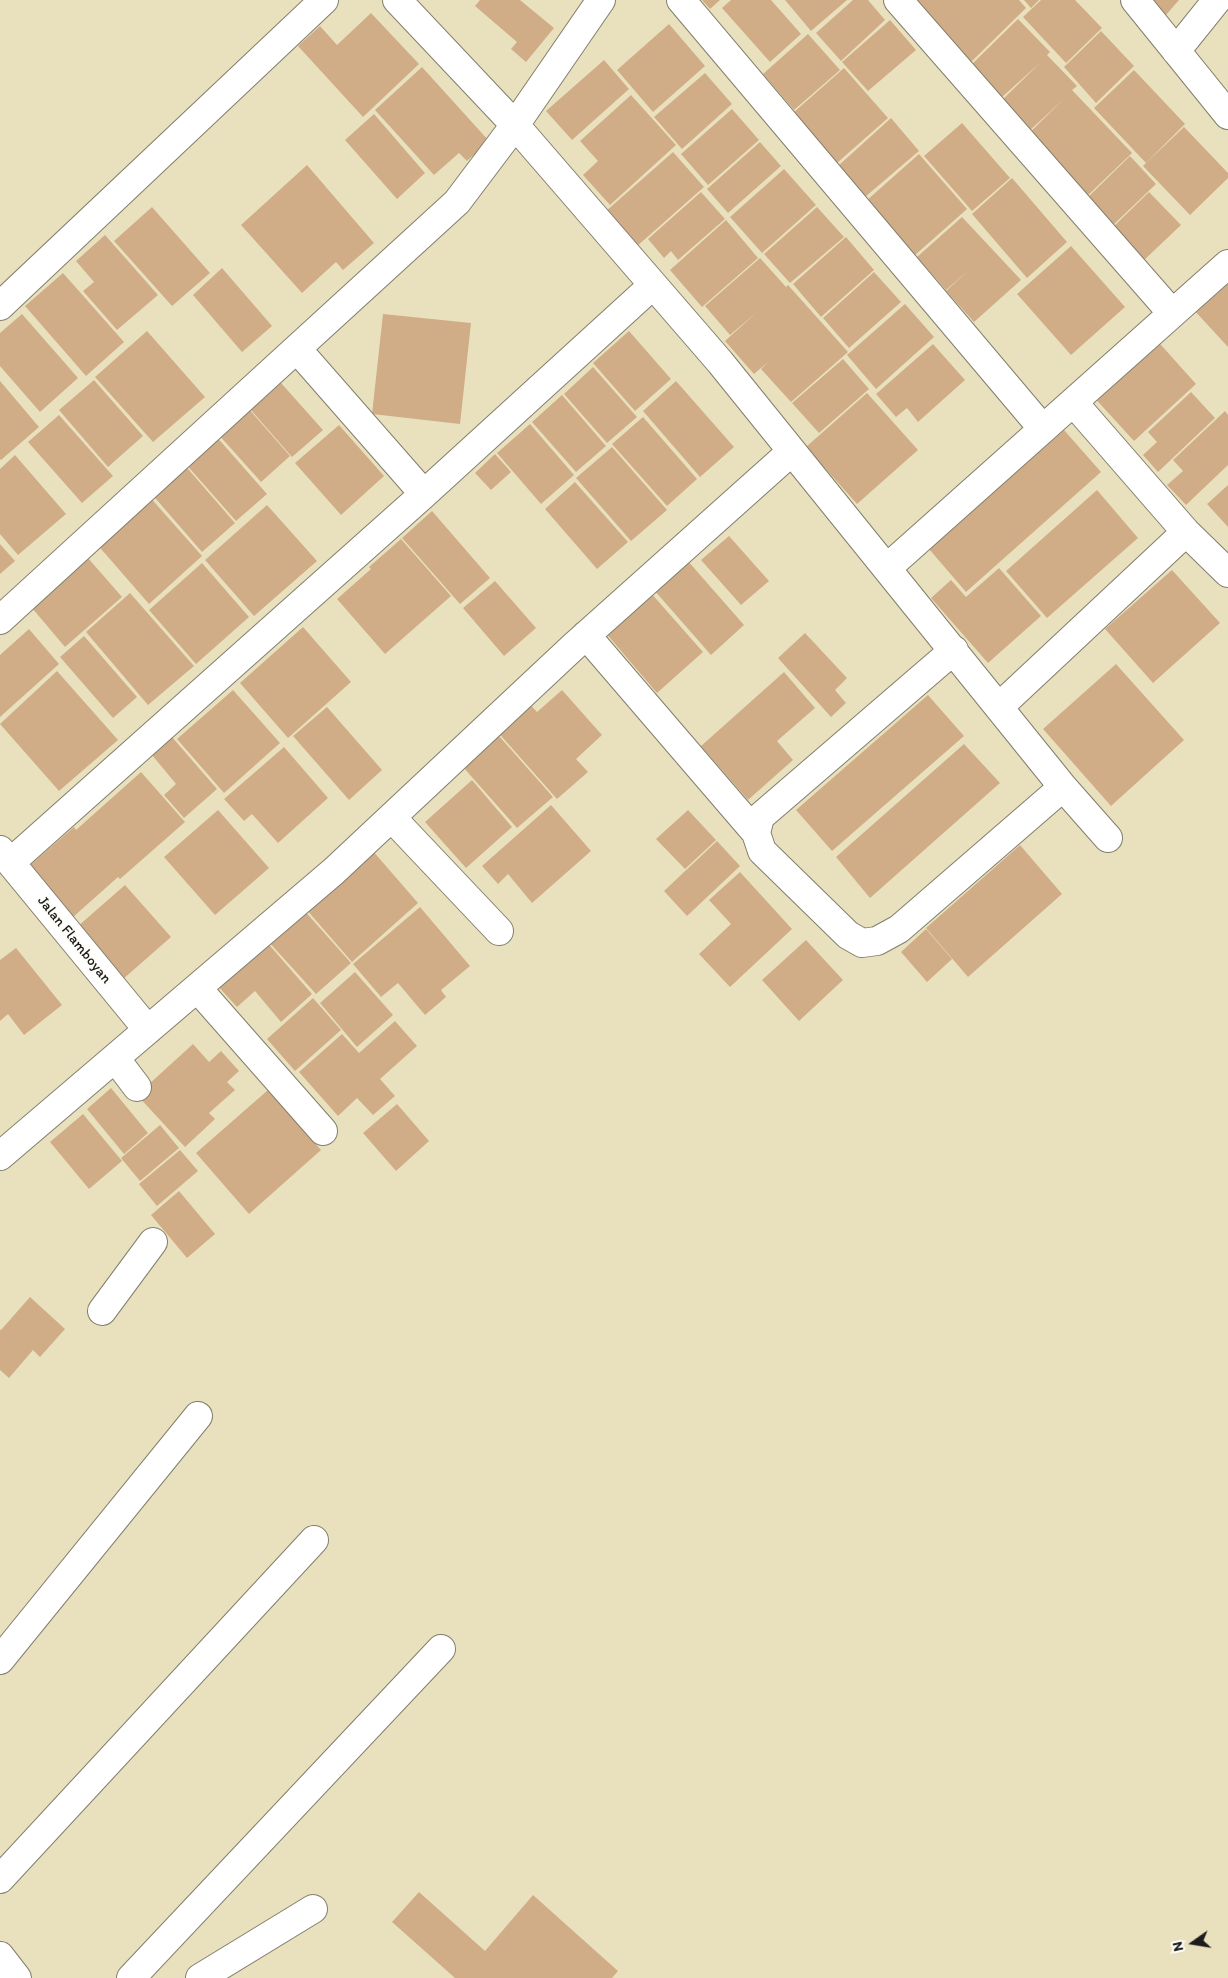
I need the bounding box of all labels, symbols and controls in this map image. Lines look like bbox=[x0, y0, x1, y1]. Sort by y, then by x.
street label: Jalan Flamboyan bbox=[33, 892, 115, 988]
north arrow bbox=[1168, 1918, 1218, 1968]
text: N bbox=[1169, 1940, 1187, 1953]

